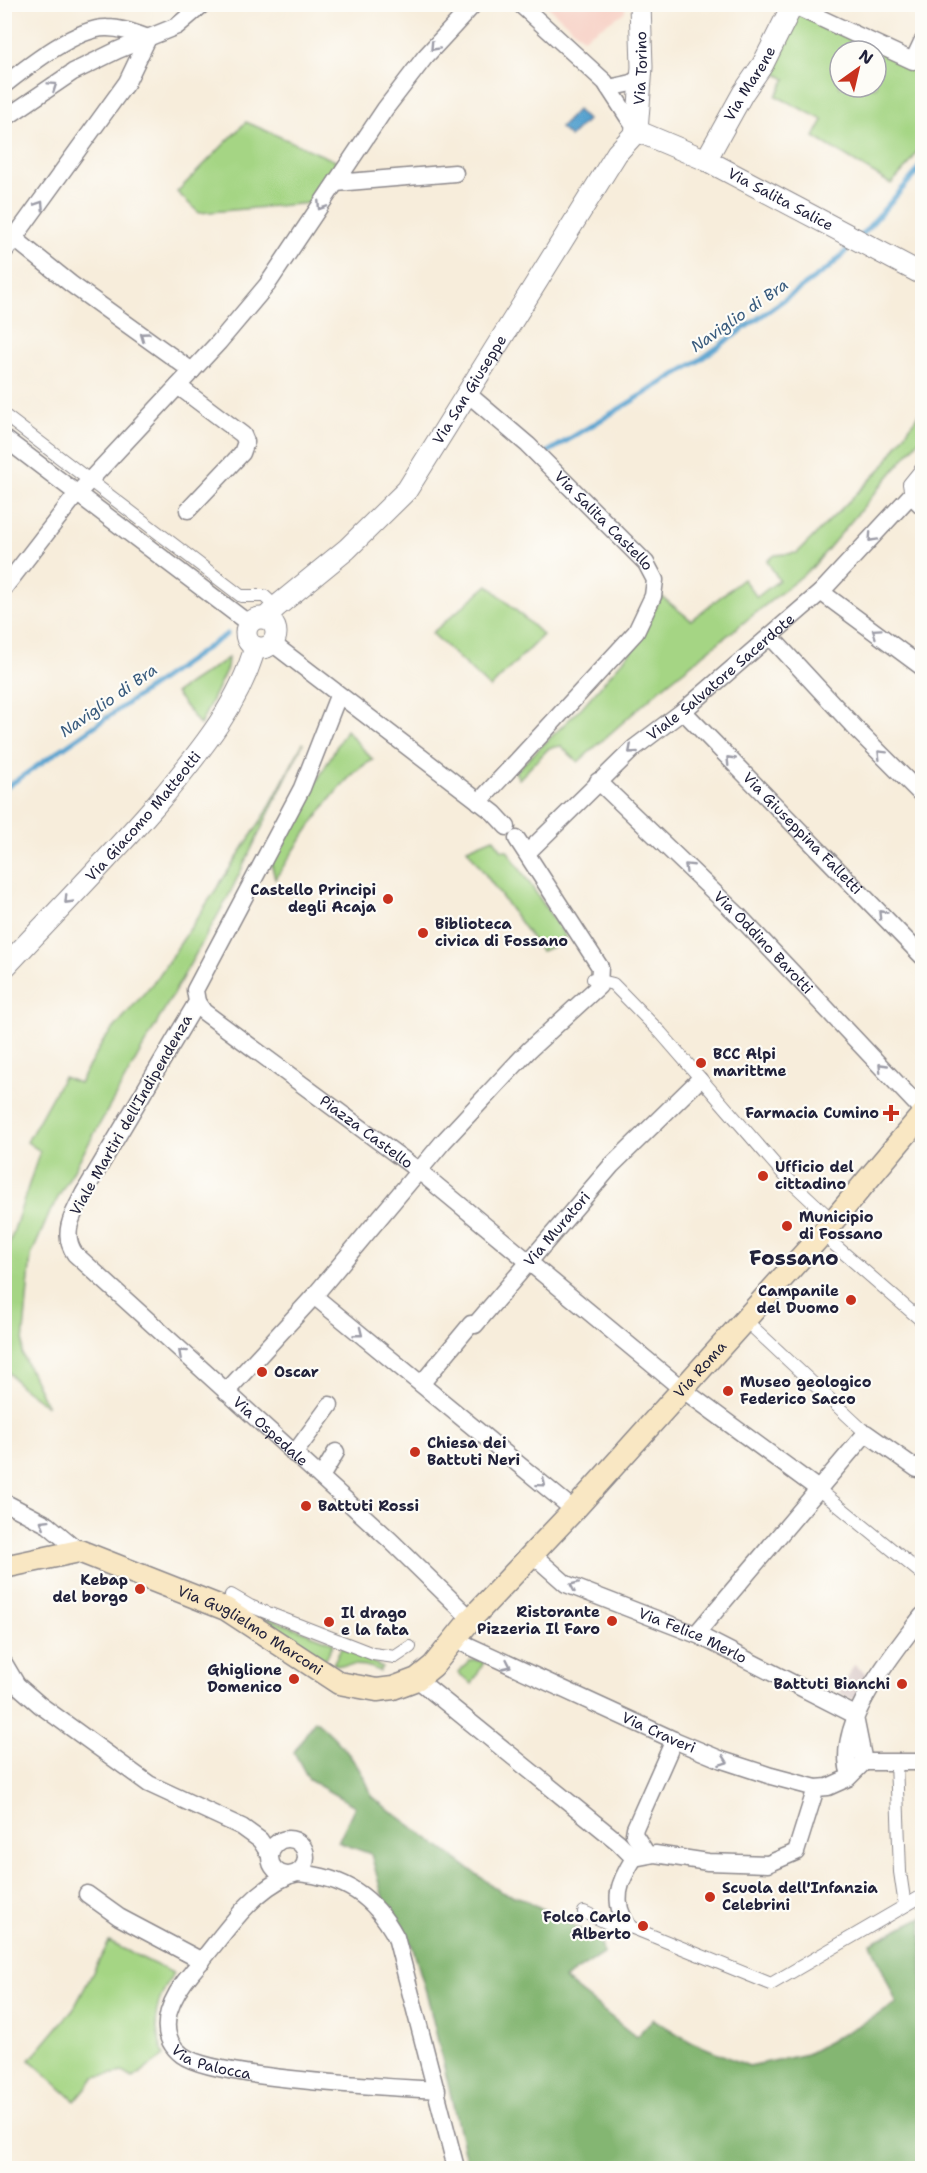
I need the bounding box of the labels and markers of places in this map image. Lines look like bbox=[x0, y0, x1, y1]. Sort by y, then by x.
place label: Castello Principi degli Acaja bbox=[250, 880, 377, 917]
marker: Castello Principi degli Acaja bbox=[381, 892, 395, 906]
place label: Biblioteca civica di Fossano bbox=[435, 914, 568, 951]
marker: Biblioteca civica di Fossano bbox=[416, 926, 430, 940]
place label: BCC Alpi marittme bbox=[713, 1044, 786, 1081]
marker: BCC Alpi marittme bbox=[694, 1056, 708, 1070]
place label: Farmacia Cumino bbox=[745, 1103, 879, 1123]
marker: Farmacia Cumino bbox=[884, 1106, 898, 1120]
place label: Ufficio del cittadino bbox=[775, 1157, 854, 1194]
marker: Ufficio del cittadino bbox=[756, 1169, 770, 1183]
place label: Municipio di Fossano bbox=[799, 1207, 883, 1244]
marker: Municipio di Fossano bbox=[780, 1219, 794, 1233]
place label: Campanile del Duomo bbox=[757, 1281, 839, 1318]
marker: Campanile del Duomo bbox=[844, 1293, 858, 1307]
place label: Oscar bbox=[274, 1362, 319, 1382]
marker: Oscar bbox=[255, 1365, 269, 1379]
place label: Museo geologico Federico Sacco bbox=[740, 1372, 872, 1409]
marker: Museo geologico Federico Sacco bbox=[721, 1384, 735, 1398]
place label: Chiesa dei Battuti Neri bbox=[427, 1433, 520, 1470]
marker: Chiesa dei Battuti Neri bbox=[408, 1445, 422, 1459]
place label: Battuti Rossi bbox=[318, 1496, 419, 1516]
marker: Battuti Rossi bbox=[299, 1499, 313, 1513]
place label: Kebap del borgo bbox=[52, 1570, 128, 1607]
marker: Kebap del borgo bbox=[133, 1582, 147, 1596]
place label: Ristorante Pizzeria Il Faro bbox=[477, 1602, 600, 1639]
place label: Il drago e la fata bbox=[341, 1603, 409, 1640]
marker: Ristorante Pizzeria Il Faro bbox=[605, 1614, 619, 1628]
marker: Il drago e la fata bbox=[322, 1615, 336, 1629]
place label: Ghiglione Domenico bbox=[207, 1660, 282, 1697]
marker: Ghiglione Domenico bbox=[287, 1672, 301, 1686]
place label: Battuti Bianchi bbox=[773, 1674, 890, 1694]
marker: Battuti Bianchi bbox=[895, 1677, 909, 1691]
place label: Scuola dell'Infanzia Celebrini bbox=[722, 1878, 878, 1915]
marker: Scuola dell'Infanzia Celebrini bbox=[703, 1890, 717, 1904]
place label: Folco Carlo Alberto bbox=[543, 1907, 631, 1944]
marker: Folco Carlo Alberto bbox=[636, 1919, 650, 1933]

